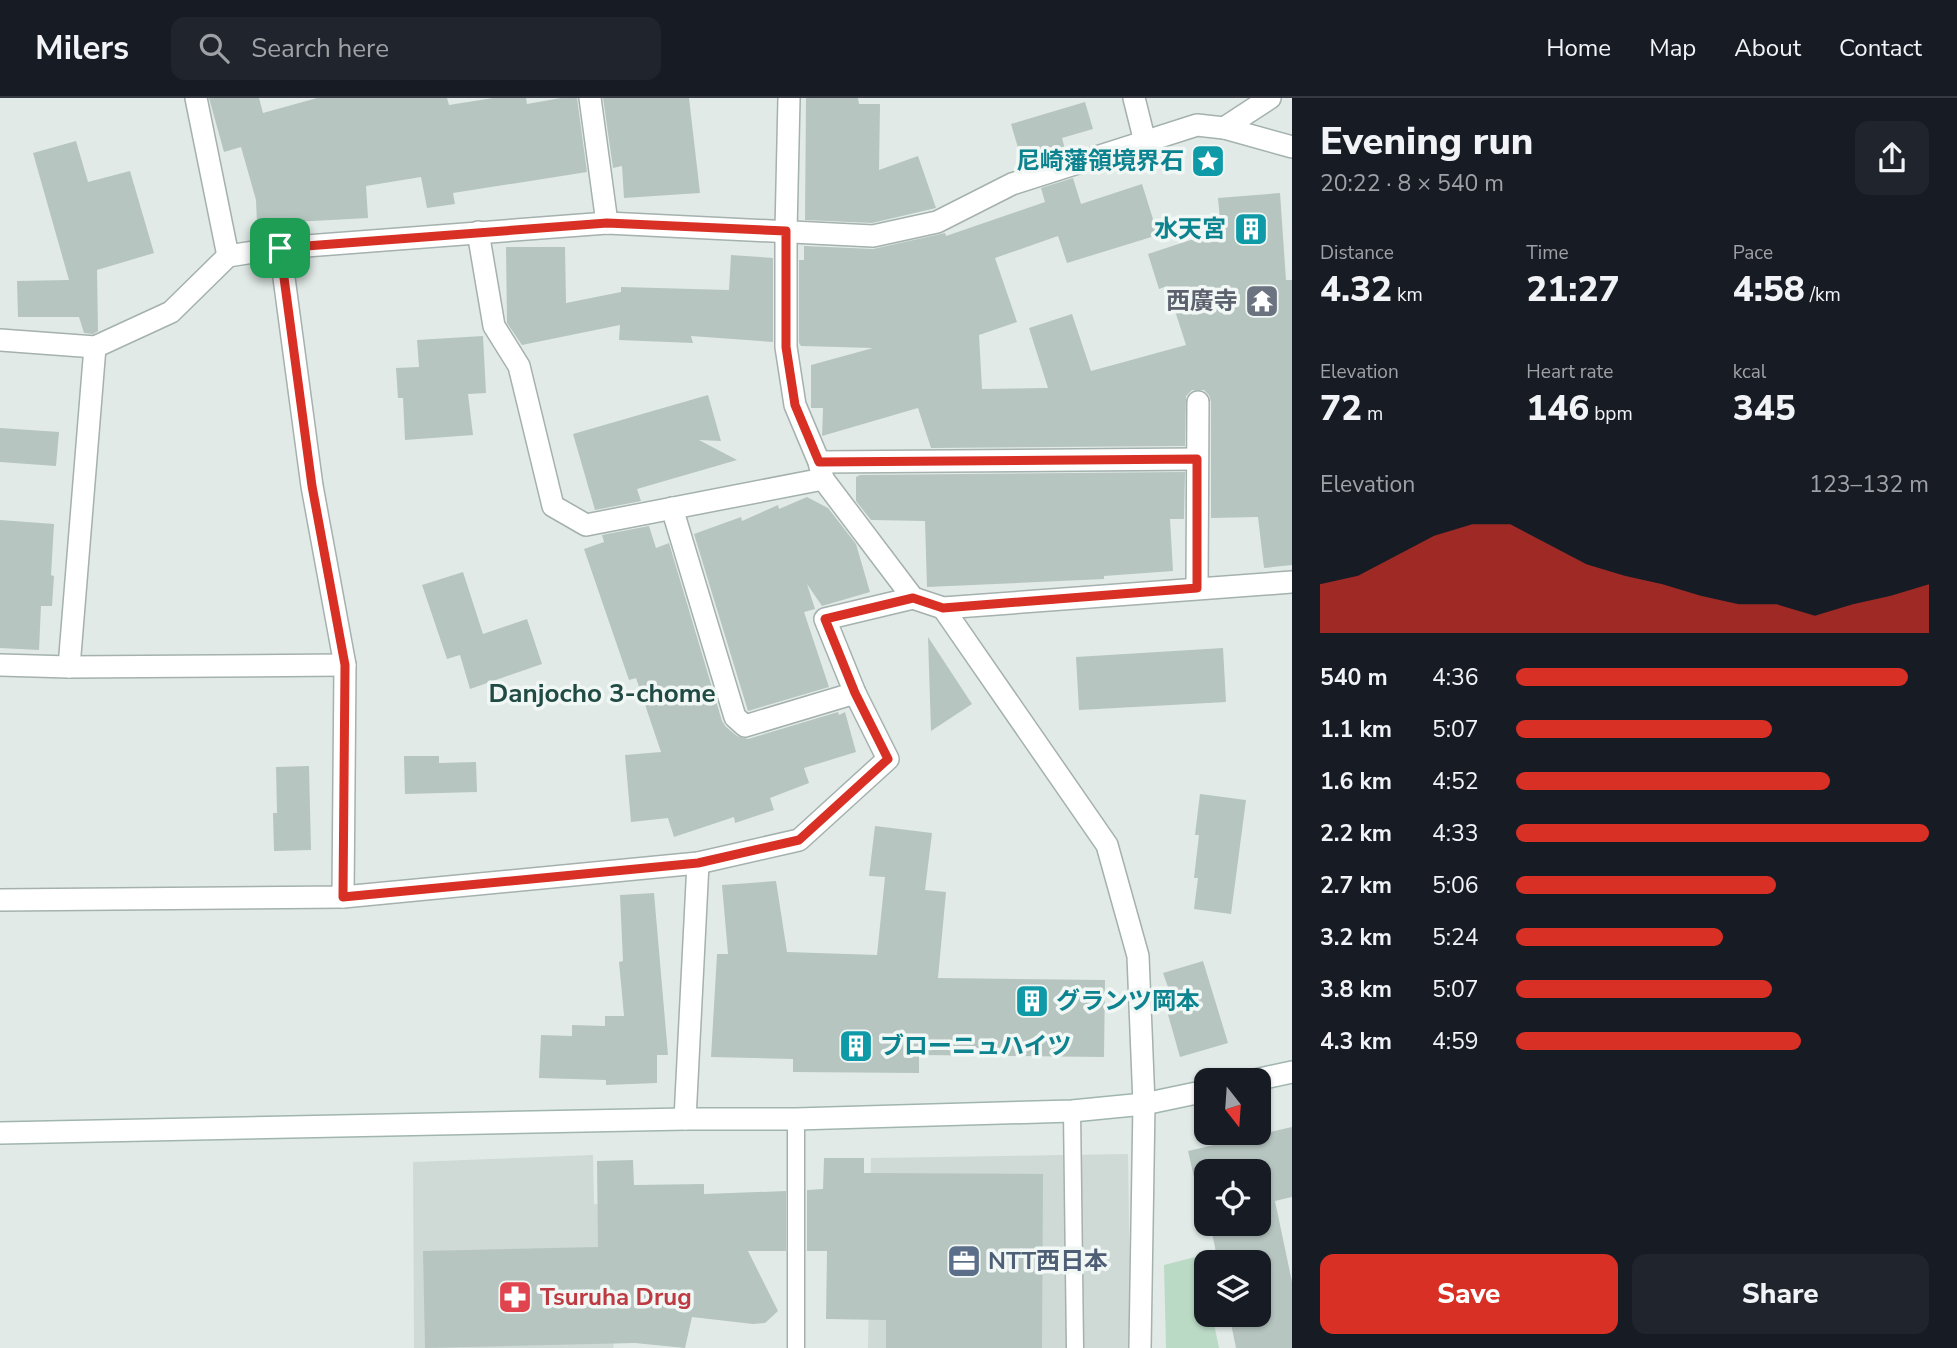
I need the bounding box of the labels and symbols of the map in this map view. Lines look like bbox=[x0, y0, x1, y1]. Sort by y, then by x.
place icon: 尼崎藩領境界石 bbox=[1189, 142, 1227, 180]
place label: 尼崎藩領境界石 bbox=[1016, 145, 1184, 177]
building icon: 水天宮 bbox=[1232, 210, 1270, 248]
place label: 水天宮 bbox=[1154, 213, 1226, 245]
pin bbox=[250, 218, 310, 278]
temple icon: 西廣寺 bbox=[1243, 282, 1281, 320]
place label: 西廣寺 bbox=[1166, 285, 1238, 317]
district label: Danjocho 3-chome bbox=[488, 676, 716, 711]
building icon: グランツ岡本 bbox=[1013, 982, 1051, 1020]
place label: グランツ岡本 bbox=[1056, 985, 1200, 1017]
building icon: ブローニュハイツ bbox=[837, 1027, 875, 1065]
place label: ブローニュハイツ bbox=[880, 1030, 1072, 1062]
north arrow bbox=[1194, 1068, 1270, 1144]
office icon: NTT西日本 bbox=[945, 1242, 983, 1280]
place label: NTT西日本 bbox=[988, 1245, 1108, 1277]
pharmacy icon: Tsuruha Drug bbox=[496, 1278, 534, 1316]
place label: Tsuruha Drug bbox=[540, 1281, 692, 1313]

